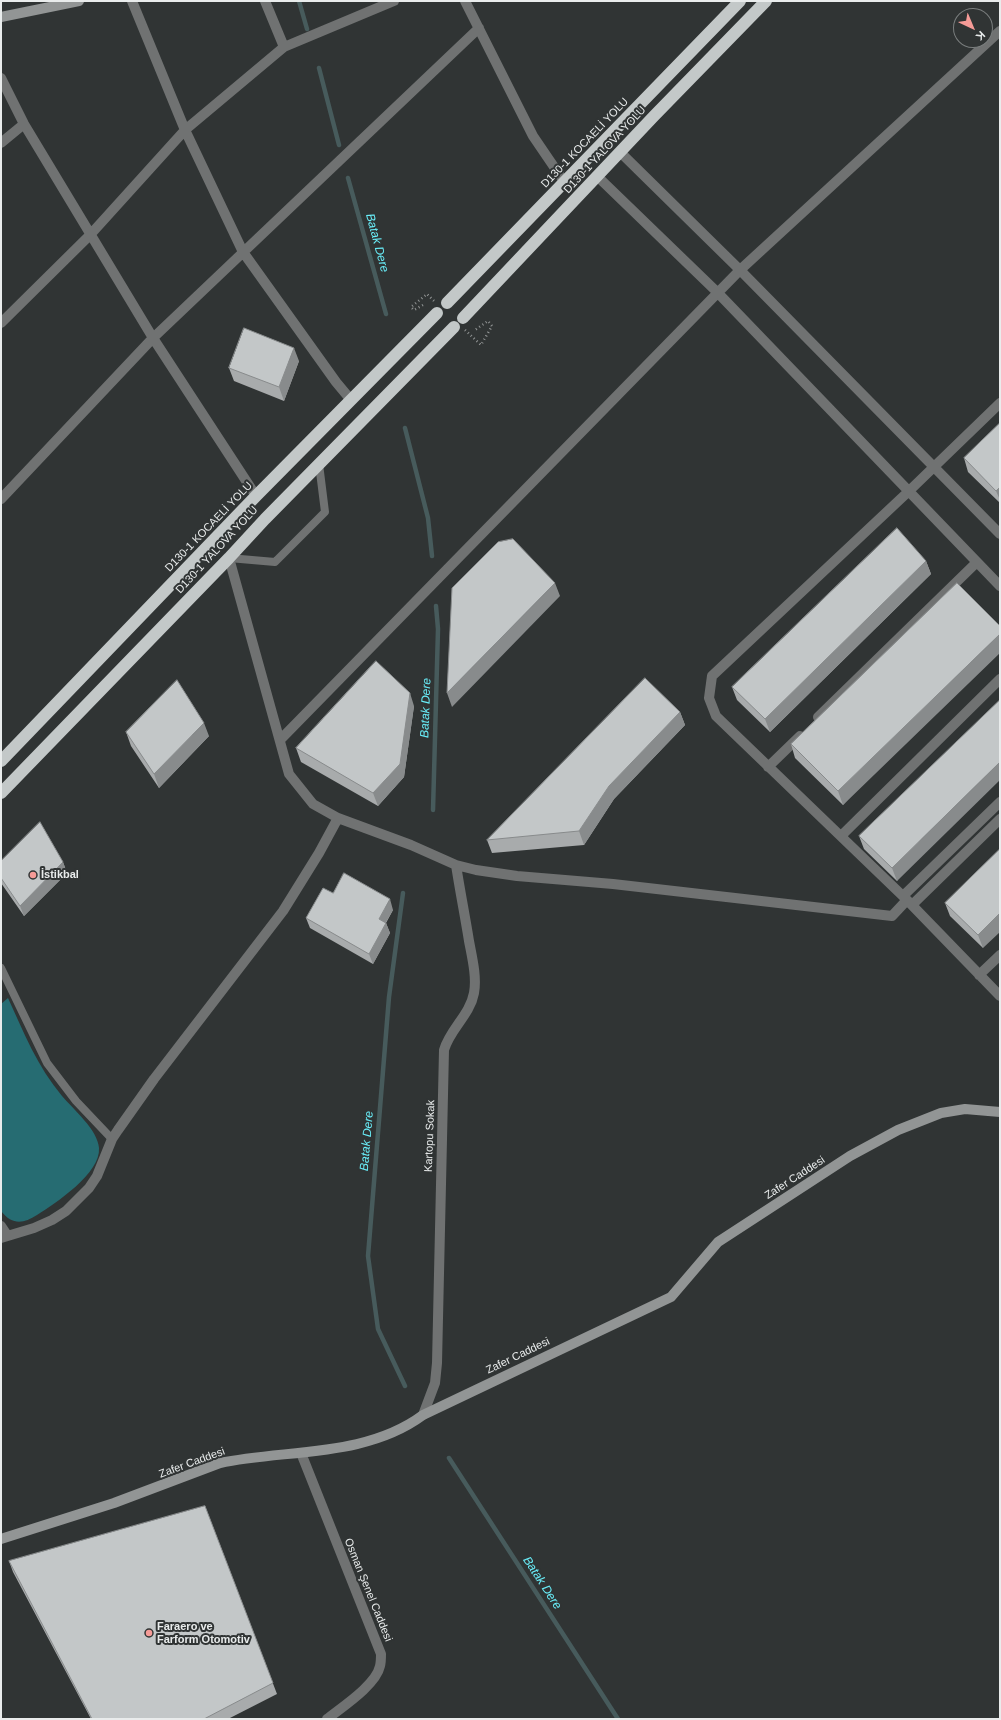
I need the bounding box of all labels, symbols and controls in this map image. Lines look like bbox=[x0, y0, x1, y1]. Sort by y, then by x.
north arrow bbox=[953, 8, 993, 48]
text: K bbox=[974, 29, 988, 43]
street label: D130-1 KOCAELİ YOLU bbox=[539, 95, 631, 191]
street label: D130-1 YALOVA YOLU bbox=[561, 104, 649, 196]
water label: Batak Dere bbox=[362, 212, 392, 274]
street label: D130-1 KOCAELİ YOLU bbox=[163, 479, 255, 575]
street label: D130-1 YALOVA YOLU bbox=[173, 504, 261, 596]
water label: Batak Dere bbox=[418, 678, 434, 738]
place label: İstikbal bbox=[41, 868, 79, 882]
marker: İstikbal bbox=[28, 870, 38, 880]
street label: Kartopu Sokak bbox=[422, 1100, 438, 1172]
water label: Batak Dere bbox=[357, 1110, 377, 1172]
street label: Zafer Caddesi bbox=[762, 1154, 828, 1202]
street label: Zafer Caddesi bbox=[484, 1335, 552, 1377]
street label: Zafer Caddesi bbox=[157, 1445, 227, 1481]
street label: Osman Şenel Caddesi bbox=[341, 1537, 395, 1643]
water label: Batak Dere bbox=[520, 1554, 564, 1612]
place label: Faraero ve Farform Otomotiv bbox=[157, 1620, 250, 1646]
marker: Faraero ve Farform Otomotiv bbox=[144, 1628, 154, 1638]

